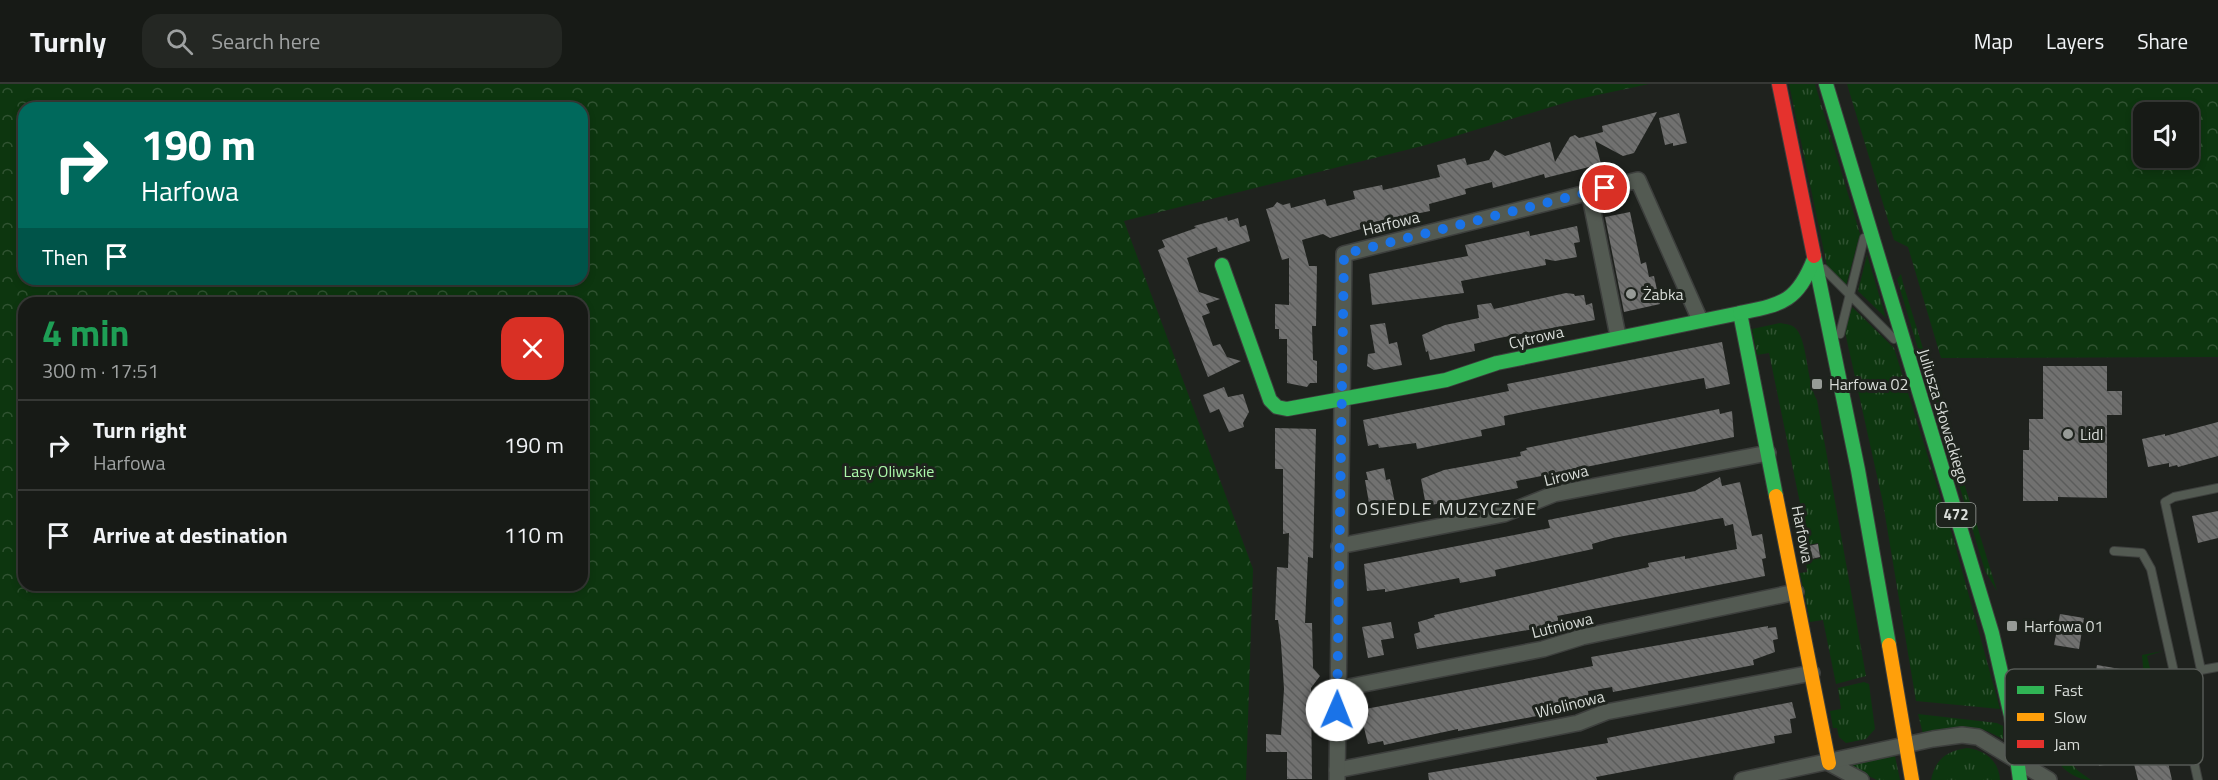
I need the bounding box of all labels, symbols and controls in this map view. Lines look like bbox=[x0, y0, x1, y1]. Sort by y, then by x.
search box bbox=[142, 14, 562, 68]
text: Turnly bbox=[30, 20, 106, 63]
text: Search here bbox=[211, 24, 320, 58]
icon: search bbox=[163, 25, 196, 58]
text: Map bbox=[1974, 25, 2013, 57]
text: Layers bbox=[2046, 25, 2104, 57]
text: Share bbox=[2137, 25, 2188, 57]
map controls bbox=[2133, 102, 2199, 168]
button: sound bbox=[2133, 102, 2199, 168]
text: 190 m bbox=[141, 112, 256, 176]
icon: right bbox=[42, 126, 120, 204]
pin bbox=[1579, 162, 1630, 213]
text: Harfowa bbox=[141, 170, 239, 211]
icon: arrive bbox=[1588, 171, 1621, 204]
street label: Harfowa bbox=[1360, 204, 1422, 242]
text: Then bbox=[42, 240, 88, 274]
icon: arrive bbox=[100, 240, 133, 273]
place label: Żabka bbox=[1643, 282, 1684, 306]
marker: Żabka bbox=[1624, 287, 1638, 301]
text: 4 min bbox=[42, 305, 129, 360]
button: close bbox=[501, 317, 564, 380]
street label: Cytrowa bbox=[1506, 319, 1566, 355]
street label: Juliusza Słowackiego bbox=[1912, 345, 1976, 487]
text: 300 m · 17:51 bbox=[42, 355, 159, 386]
place label: Harfowa 02 bbox=[1829, 372, 1908, 396]
marker: Harfowa 02 bbox=[1810, 377, 1824, 391]
text: Turn right bbox=[93, 413, 187, 447]
place label: Lidl bbox=[2080, 422, 2103, 446]
marker: Lidl bbox=[2061, 427, 2075, 441]
text: 190 m bbox=[504, 428, 564, 462]
icon: right bbox=[42, 429, 75, 462]
text: Harfowa bbox=[93, 447, 166, 478]
street label: Lirowa bbox=[1541, 458, 1591, 492]
park label: Lasy Oliwskie bbox=[844, 459, 934, 483]
district label: OSIEDLE MUZYCZNE bbox=[1356, 495, 1538, 522]
street label: Harfowa bbox=[1786, 503, 1820, 565]
road number: 472 bbox=[1936, 503, 1976, 527]
text: Arrive at destination bbox=[93, 518, 288, 552]
text: 110 m bbox=[504, 518, 564, 552]
icon: arrive bbox=[42, 519, 75, 552]
street label: Lutniowa bbox=[1529, 606, 1595, 644]
place label: Harfowa 01 bbox=[2024, 614, 2103, 638]
marker: Harfowa 01 bbox=[2005, 619, 2019, 633]
legend bbox=[2005, 669, 2203, 765]
position arrow bbox=[1305, 678, 1369, 742]
text: Fast bbox=[2054, 678, 2083, 702]
street label: Wiolinowa bbox=[1533, 684, 1607, 724]
text: Slow bbox=[2054, 705, 2087, 729]
text: Jam bbox=[2054, 732, 2080, 756]

